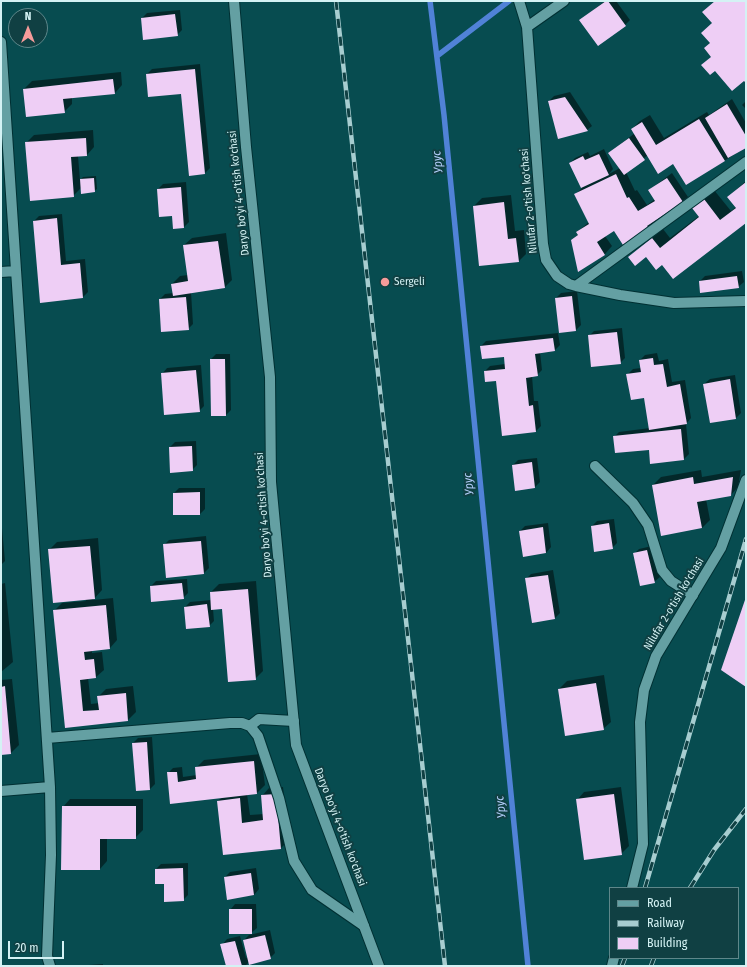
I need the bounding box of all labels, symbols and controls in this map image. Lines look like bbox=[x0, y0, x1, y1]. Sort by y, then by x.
north arrow bbox=[8, 8, 48, 48]
text: N bbox=[25, 10, 31, 23]
street label: Daryo bo'yi 4-o'tish ko'chasi bbox=[226, 130, 252, 256]
street label: Nilufar 2-o'tish ko'chasi bbox=[518, 148, 540, 254]
water label: Урус bbox=[430, 150, 446, 174]
place label: Sergeli bbox=[394, 275, 425, 289]
marker: Sergeli bbox=[379, 276, 391, 288]
street label: Daryo bo'yi 4-o'tish ko'chasi bbox=[253, 452, 275, 578]
water label: Урус bbox=[461, 472, 477, 496]
street label: Nilufar 2-o'tish ko'chasi bbox=[641, 555, 707, 653]
street label: Daryo bo'yi 4-o'tish ko'chasi bbox=[311, 766, 369, 888]
water label: Урус bbox=[493, 795, 509, 819]
legend bbox=[609, 887, 739, 959]
text: Road bbox=[647, 896, 672, 910]
text: Railway bbox=[647, 916, 684, 930]
scale bar bbox=[10, 933, 66, 959]
text: Building bbox=[647, 936, 687, 950]
text: 20 m bbox=[15, 941, 39, 955]

